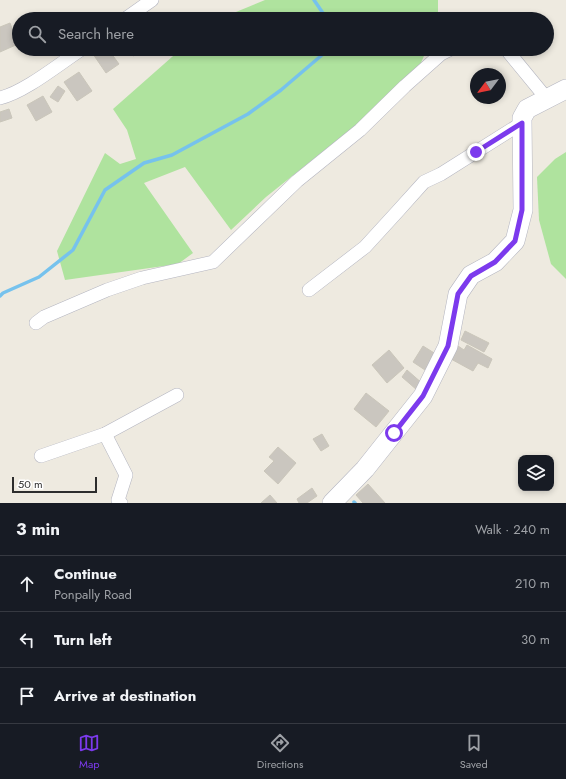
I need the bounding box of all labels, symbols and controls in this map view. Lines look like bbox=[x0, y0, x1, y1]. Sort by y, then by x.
search box bbox=[12, 12, 554, 56]
icon: search bbox=[26, 23, 48, 45]
text: Search here bbox=[58, 23, 134, 45]
north arrow bbox=[470, 68, 506, 104]
route end bbox=[467, 143, 485, 161]
route start bbox=[385, 424, 403, 442]
map controls bbox=[518, 455, 554, 491]
button: layers bbox=[518, 455, 554, 491]
scale bar bbox=[12, 475, 97, 494]
text: 50 m bbox=[18, 476, 43, 492]
text: 3 min bbox=[16, 517, 60, 541]
text: Walk · 240 m bbox=[475, 520, 550, 539]
text: Continue bbox=[54, 563, 117, 585]
icon: ahead bbox=[16, 573, 38, 595]
text: 210 m bbox=[515, 574, 550, 593]
text: Ponpally Road bbox=[54, 585, 132, 604]
icon: left bbox=[16, 629, 38, 651]
text: Turn left bbox=[54, 629, 112, 651]
text: 30 m bbox=[521, 630, 550, 649]
icon: arrive bbox=[16, 685, 38, 707]
text: Arrive at destination bbox=[54, 685, 196, 707]
tab: Map bbox=[78, 732, 100, 772]
tab: Directions bbox=[257, 732, 303, 772]
tab: Saved bbox=[460, 732, 488, 772]

